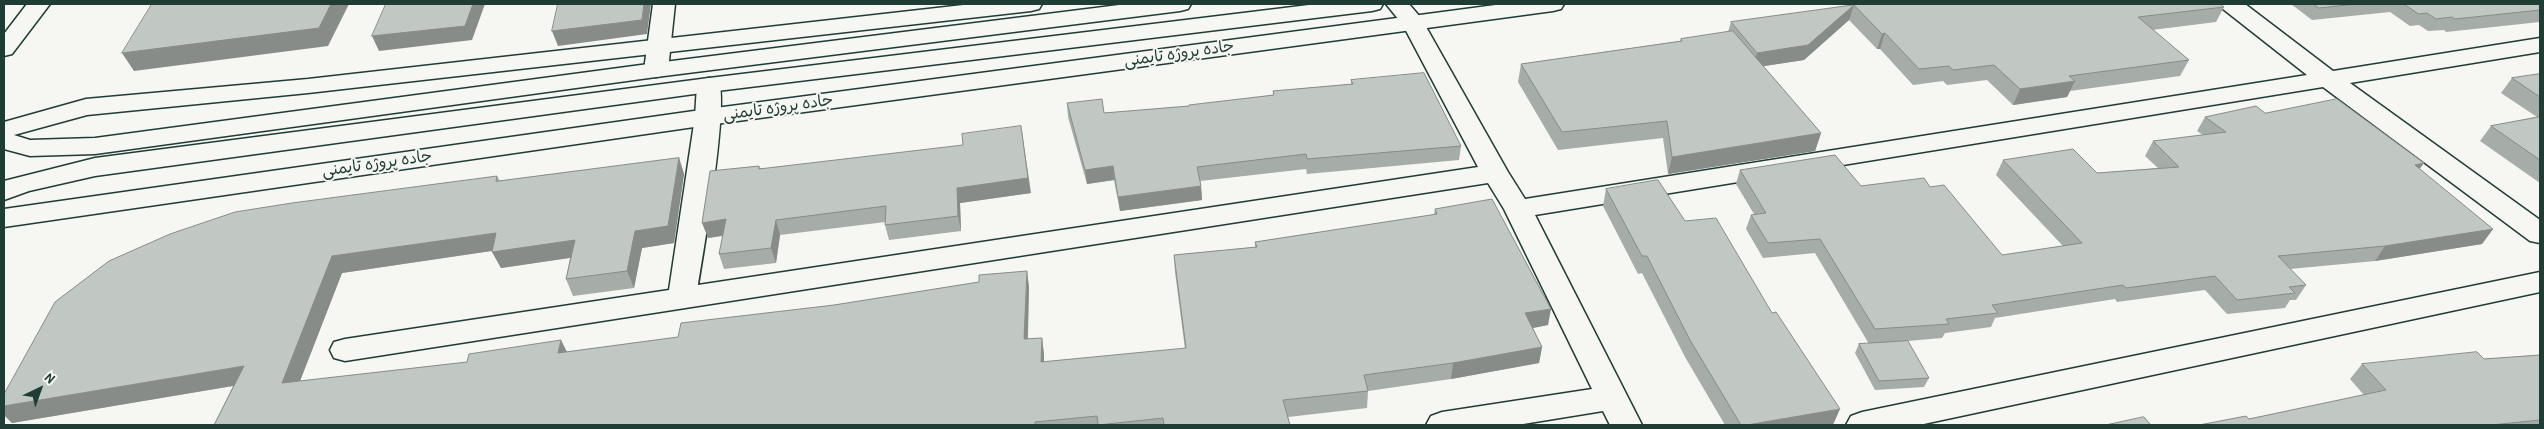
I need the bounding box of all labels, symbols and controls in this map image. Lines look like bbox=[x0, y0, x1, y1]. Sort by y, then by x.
street label: جاده پروژه تایمنی bbox=[1123, 37, 1235, 71]
street label: جاده پروژه تایمنی bbox=[722, 91, 834, 125]
street label: جاده پروژه تایمنی bbox=[321, 147, 433, 181]
north arrow bbox=[15, 364, 65, 414]
text: N bbox=[41, 368, 59, 387]

